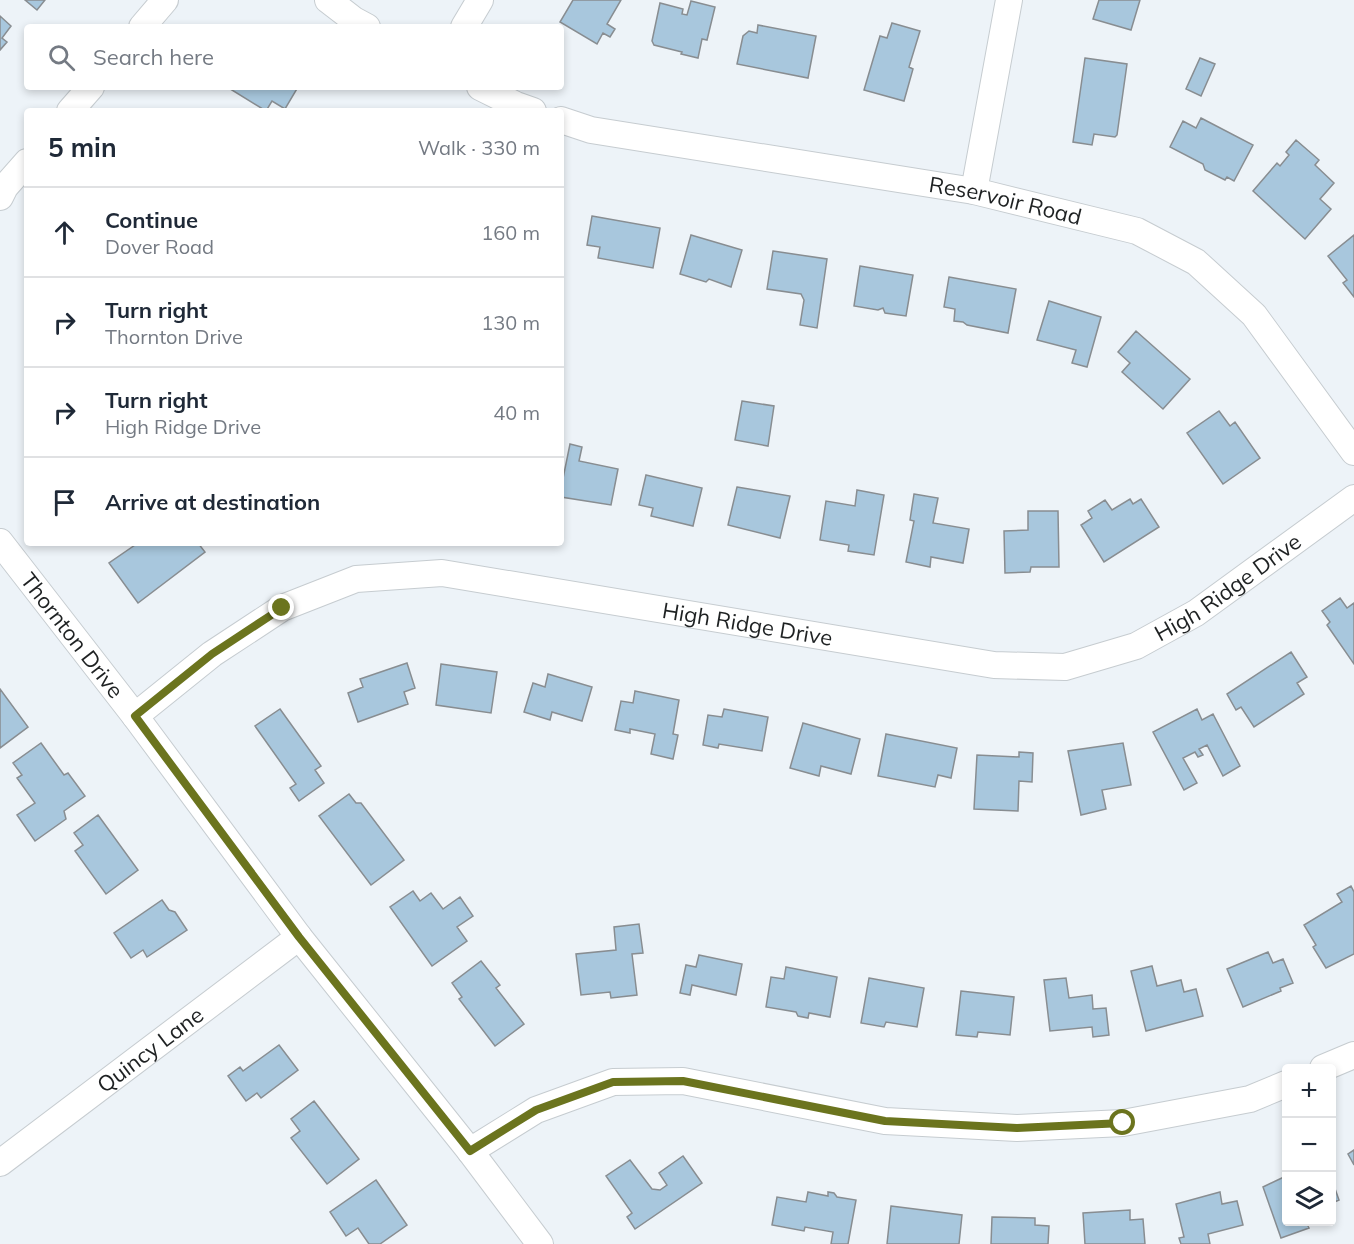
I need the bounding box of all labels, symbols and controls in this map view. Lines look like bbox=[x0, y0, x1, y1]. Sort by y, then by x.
search box bbox=[24, 24, 564, 90]
icon: search bbox=[45, 41, 78, 74]
text: Search here bbox=[93, 43, 214, 71]
text: 5 min bbox=[48, 131, 117, 164]
text: Walk · 330 m bbox=[418, 135, 540, 160]
street label: Reservoir Road bbox=[927, 170, 1084, 231]
text: Continue bbox=[105, 206, 198, 234]
icon: ahead bbox=[48, 216, 81, 249]
text: 160 m bbox=[481, 220, 540, 245]
text: Dover Road bbox=[105, 234, 214, 259]
text: Turn right bbox=[105, 296, 208, 324]
icon: right bbox=[48, 306, 81, 339]
text: 130 m bbox=[481, 310, 540, 335]
text: Thornton Drive bbox=[105, 324, 243, 349]
text: Turn right bbox=[105, 386, 208, 414]
icon: right bbox=[48, 396, 81, 429]
text: 40 m bbox=[493, 400, 540, 425]
text: High Ridge Drive bbox=[105, 414, 261, 439]
icon: arrive bbox=[48, 486, 81, 519]
text: Arrive at destination bbox=[105, 488, 320, 516]
street label: High Ridge Drive bbox=[1149, 527, 1307, 647]
street label: Thornton Drive bbox=[15, 567, 130, 704]
route end bbox=[268, 594, 294, 620]
street label: High Ridge Drive bbox=[660, 596, 835, 652]
street label: Quincy Lane bbox=[91, 1000, 209, 1099]
map controls bbox=[1282, 1064, 1336, 1226]
button: + bbox=[1282, 1064, 1336, 1118]
route start bbox=[1109, 1109, 1135, 1135]
button: − bbox=[1282, 1118, 1336, 1172]
button: layers bbox=[1282, 1172, 1336, 1226]

